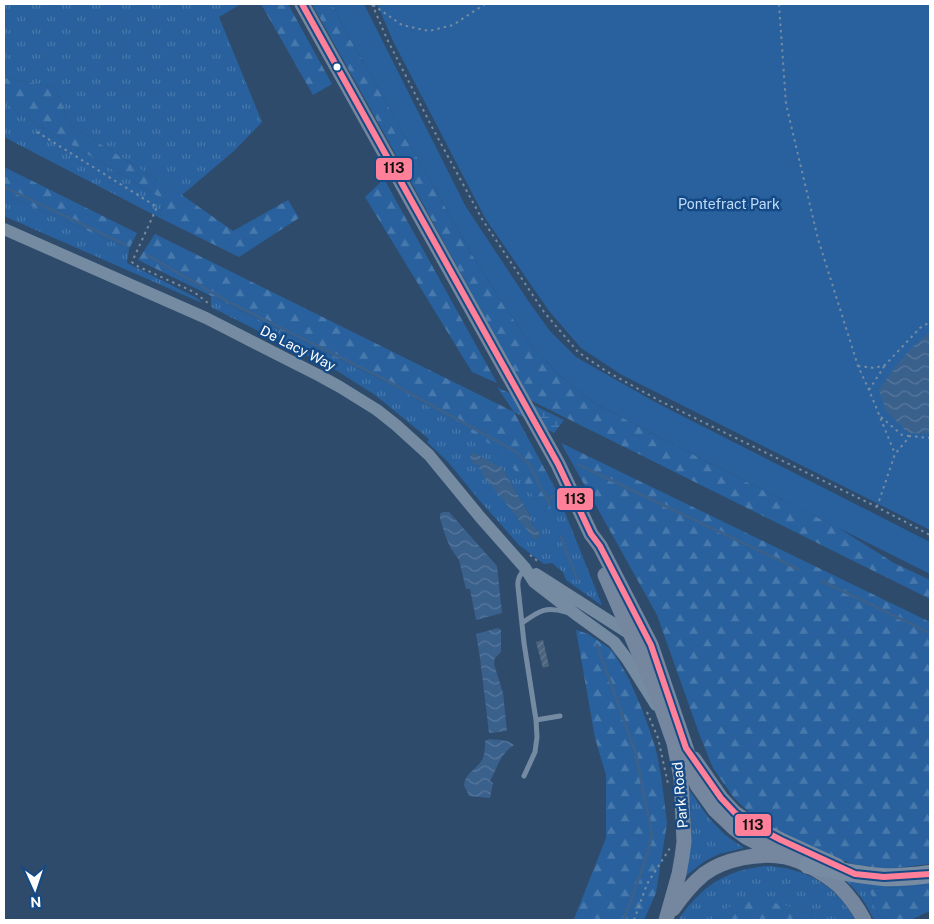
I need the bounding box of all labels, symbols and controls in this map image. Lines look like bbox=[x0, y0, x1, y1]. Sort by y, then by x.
unlabelled marker bbox=[332, 62, 342, 72]
line badge: 113 bbox=[375, 157, 413, 181]
text: 113 bbox=[383, 160, 405, 176]
park label: Pontefract Park bbox=[678, 196, 780, 212]
street label: De Lacy Way bbox=[258, 322, 339, 374]
line badge: 113 bbox=[556, 487, 594, 511]
text: 113 bbox=[564, 491, 586, 507]
street label: Park Road bbox=[669, 761, 691, 829]
line badge: 113 bbox=[734, 813, 772, 837]
text: 113 bbox=[742, 817, 764, 833]
north arrow bbox=[10, 864, 60, 914]
text: N bbox=[30, 894, 42, 910]

